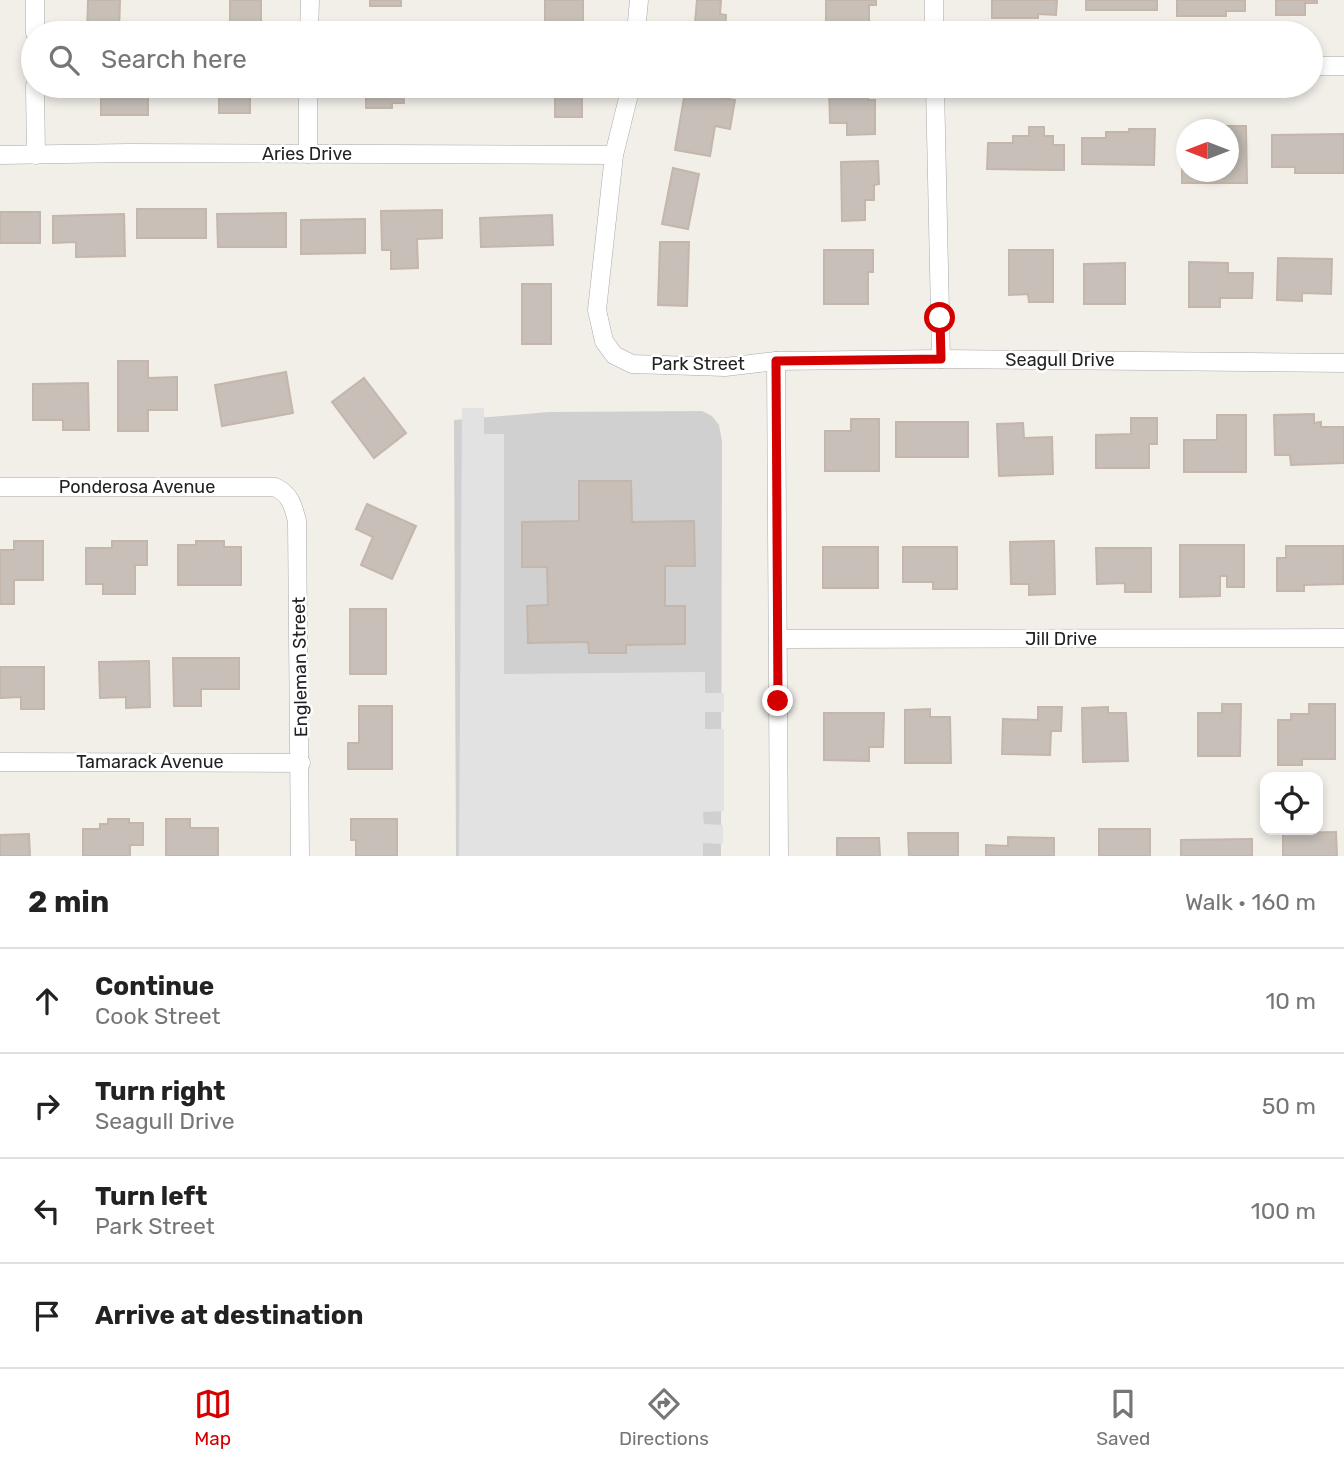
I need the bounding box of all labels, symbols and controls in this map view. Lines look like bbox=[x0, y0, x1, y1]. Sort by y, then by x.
search box bbox=[21, 21, 1323, 98]
icon: search bbox=[45, 41, 83, 79]
text: Search here bbox=[101, 44, 247, 75]
north arrow bbox=[1176, 119, 1239, 182]
street label: Aries Drive bbox=[262, 143, 352, 165]
route start bbox=[924, 302, 955, 333]
street label: Seagull Drive bbox=[1005, 349, 1115, 371]
street label: Park Street bbox=[651, 353, 745, 375]
street label: Ponderosa Avenue bbox=[59, 476, 215, 498]
street label: Engleman Street bbox=[288, 597, 312, 737]
street label: Jill Drive bbox=[1025, 628, 1097, 650]
route end bbox=[762, 685, 793, 716]
street label: Tamarack Avenue bbox=[76, 751, 224, 773]
map controls bbox=[1260, 772, 1323, 835]
button: locate bbox=[1260, 772, 1323, 835]
text: 2 min bbox=[28, 884, 109, 920]
text: Walk · 160 m bbox=[1185, 888, 1316, 916]
text: Continue bbox=[95, 971, 214, 1002]
icon: ahead bbox=[28, 982, 66, 1020]
text: 10 m bbox=[1265, 987, 1316, 1015]
text: Cook Street bbox=[95, 1002, 221, 1030]
text: Turn right bbox=[95, 1076, 225, 1107]
icon: right bbox=[28, 1087, 66, 1125]
text: 50 m bbox=[1262, 1092, 1316, 1120]
text: Seagull Drive bbox=[95, 1107, 235, 1135]
text: Turn left bbox=[95, 1181, 207, 1212]
icon: left bbox=[28, 1192, 66, 1230]
text: 100 m bbox=[1251, 1197, 1316, 1225]
text: Park Street bbox=[95, 1212, 215, 1240]
icon: arrive bbox=[28, 1297, 66, 1335]
text: Arrive at destination bbox=[95, 1300, 363, 1331]
tab: Map bbox=[194, 1385, 232, 1450]
tab: Directions bbox=[619, 1385, 709, 1450]
tab: Saved bbox=[1096, 1385, 1150, 1450]

